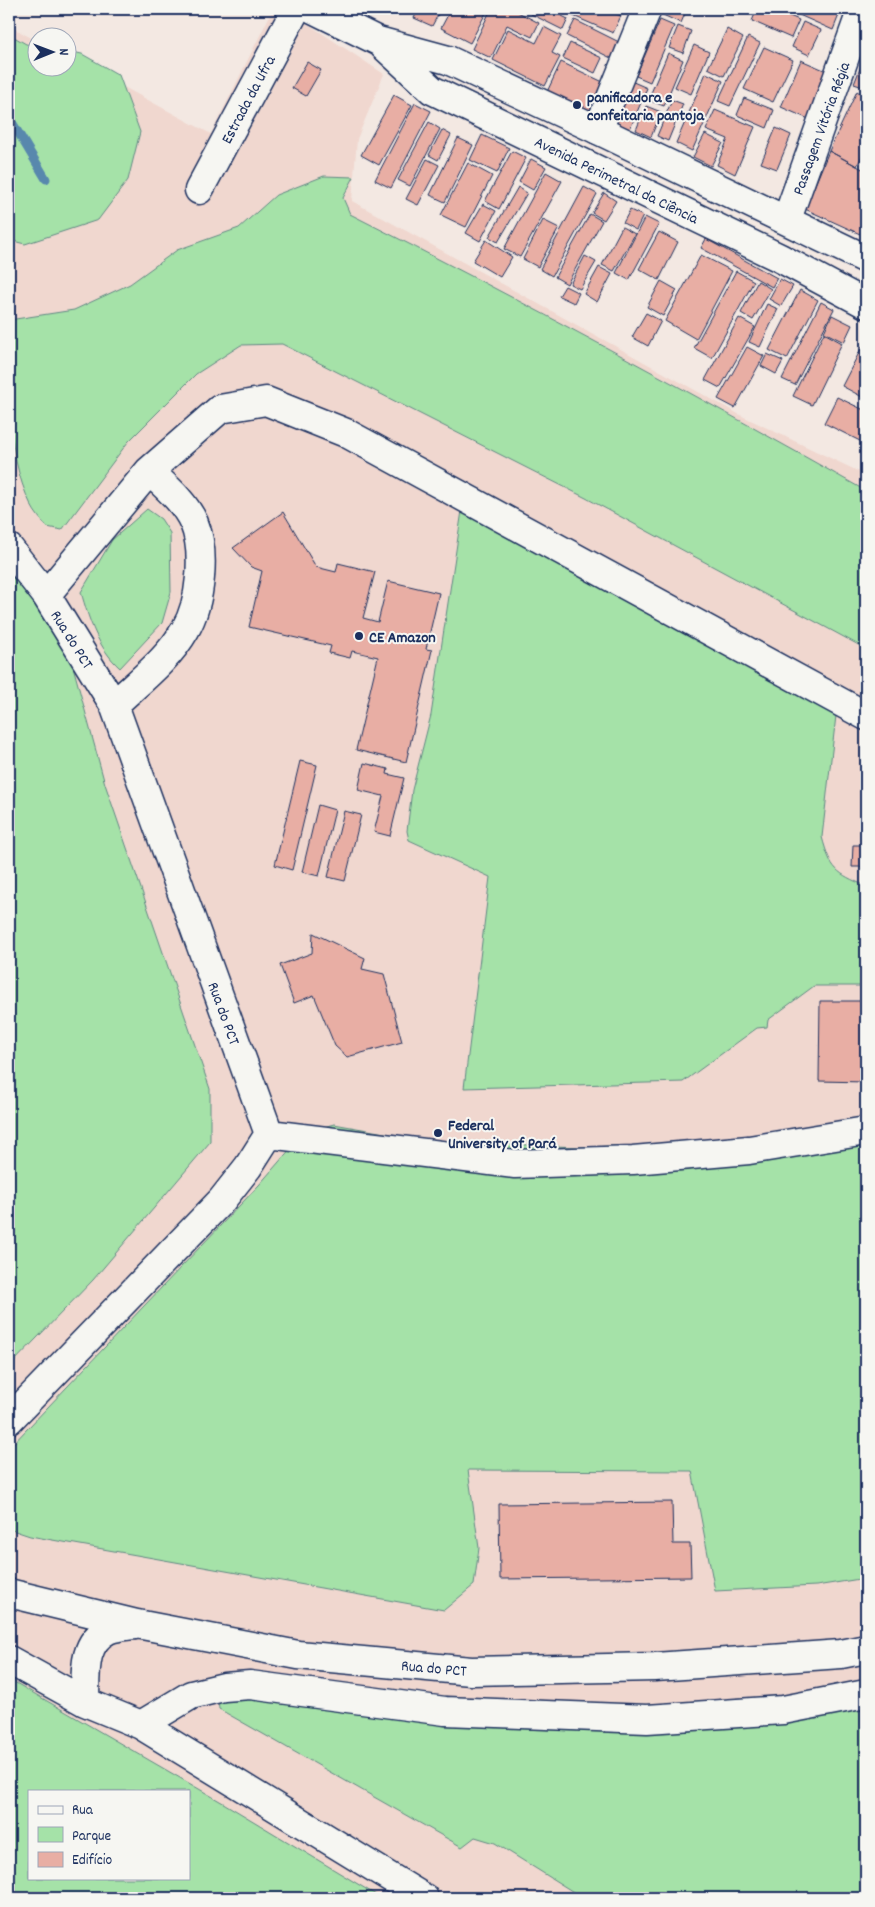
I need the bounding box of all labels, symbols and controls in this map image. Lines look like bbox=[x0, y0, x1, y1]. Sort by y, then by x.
north arrow bbox=[28, 28, 78, 78]
text: N bbox=[53, 48, 73, 56]
street label: Estrada da Ufra bbox=[216, 51, 282, 149]
street label: Passagem Vitória Régia bbox=[788, 59, 857, 199]
place label: panificadora e confeitaria pantoja bbox=[587, 87, 705, 128]
marker: panificadora e confeitaria pantoja bbox=[571, 99, 583, 111]
street label: Avenida Perimetral da Ciência bbox=[530, 131, 702, 231]
street label: Rua do PCT bbox=[44, 606, 98, 675]
place label: CE Amazon bbox=[369, 627, 436, 650]
marker: CE Amazon bbox=[353, 630, 365, 642]
street label: Rua do PCT bbox=[201, 979, 245, 1049]
place label: Federal University of Pará bbox=[448, 1115, 558, 1156]
marker: Federal University of Pará bbox=[432, 1127, 444, 1139]
street label: Rua do PCT bbox=[400, 1655, 468, 1684]
legend bbox=[28, 1790, 190, 1880]
text: Rua bbox=[72, 1800, 94, 1822]
text: Parque bbox=[72, 1826, 112, 1848]
text: Edifício bbox=[72, 1850, 112, 1872]

